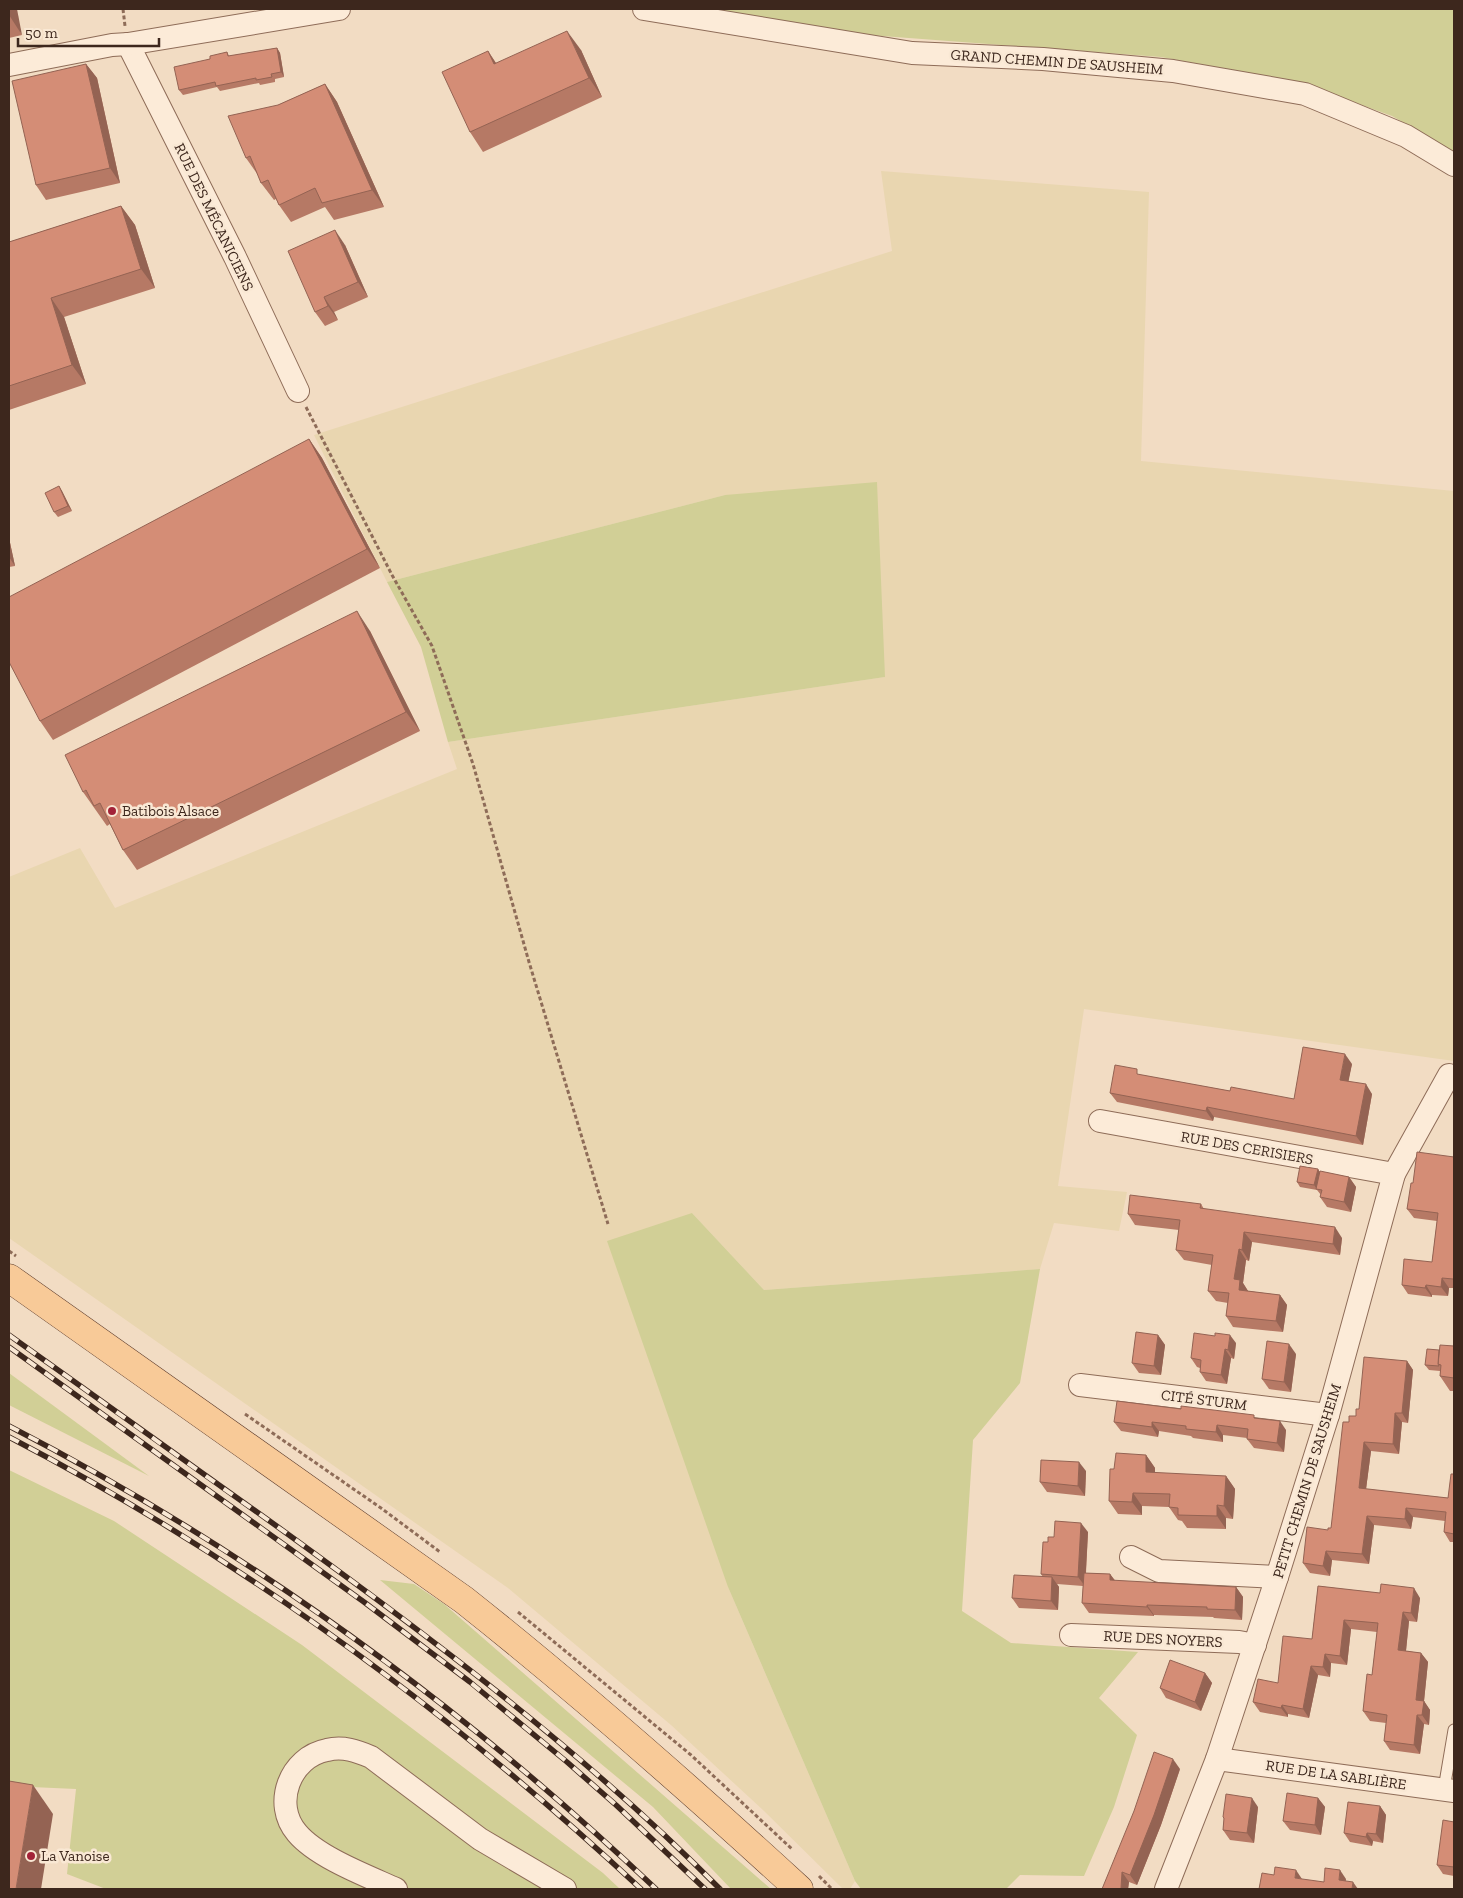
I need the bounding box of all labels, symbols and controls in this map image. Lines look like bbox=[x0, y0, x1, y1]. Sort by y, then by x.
scale bar bbox=[18, 15, 159, 47]
text: 50 m bbox=[25, 24, 58, 42]
street label: GRAND CHEMIN DE SAUSHEIM bbox=[950, 46, 1164, 78]
street label: RUE DES MÉCANICIENS bbox=[170, 140, 258, 294]
place label: Batibois Alsace bbox=[122, 802, 219, 820]
marker: Batibois Alsace bbox=[106, 805, 118, 817]
street label: RUE DES CERISIERS bbox=[1179, 1127, 1315, 1169]
street label: PETIT CHEMIN DE SAUSHEIM bbox=[1269, 1381, 1345, 1581]
street label: CITÉ STURM bbox=[1160, 1386, 1248, 1414]
street label: RUE DES NOYERS bbox=[1103, 1627, 1223, 1651]
street label: RUE DE LA SABLIÈRE bbox=[1265, 1756, 1408, 1794]
place label: La Vanoise bbox=[41, 1847, 109, 1865]
marker: La Vanoise bbox=[25, 1850, 37, 1862]

